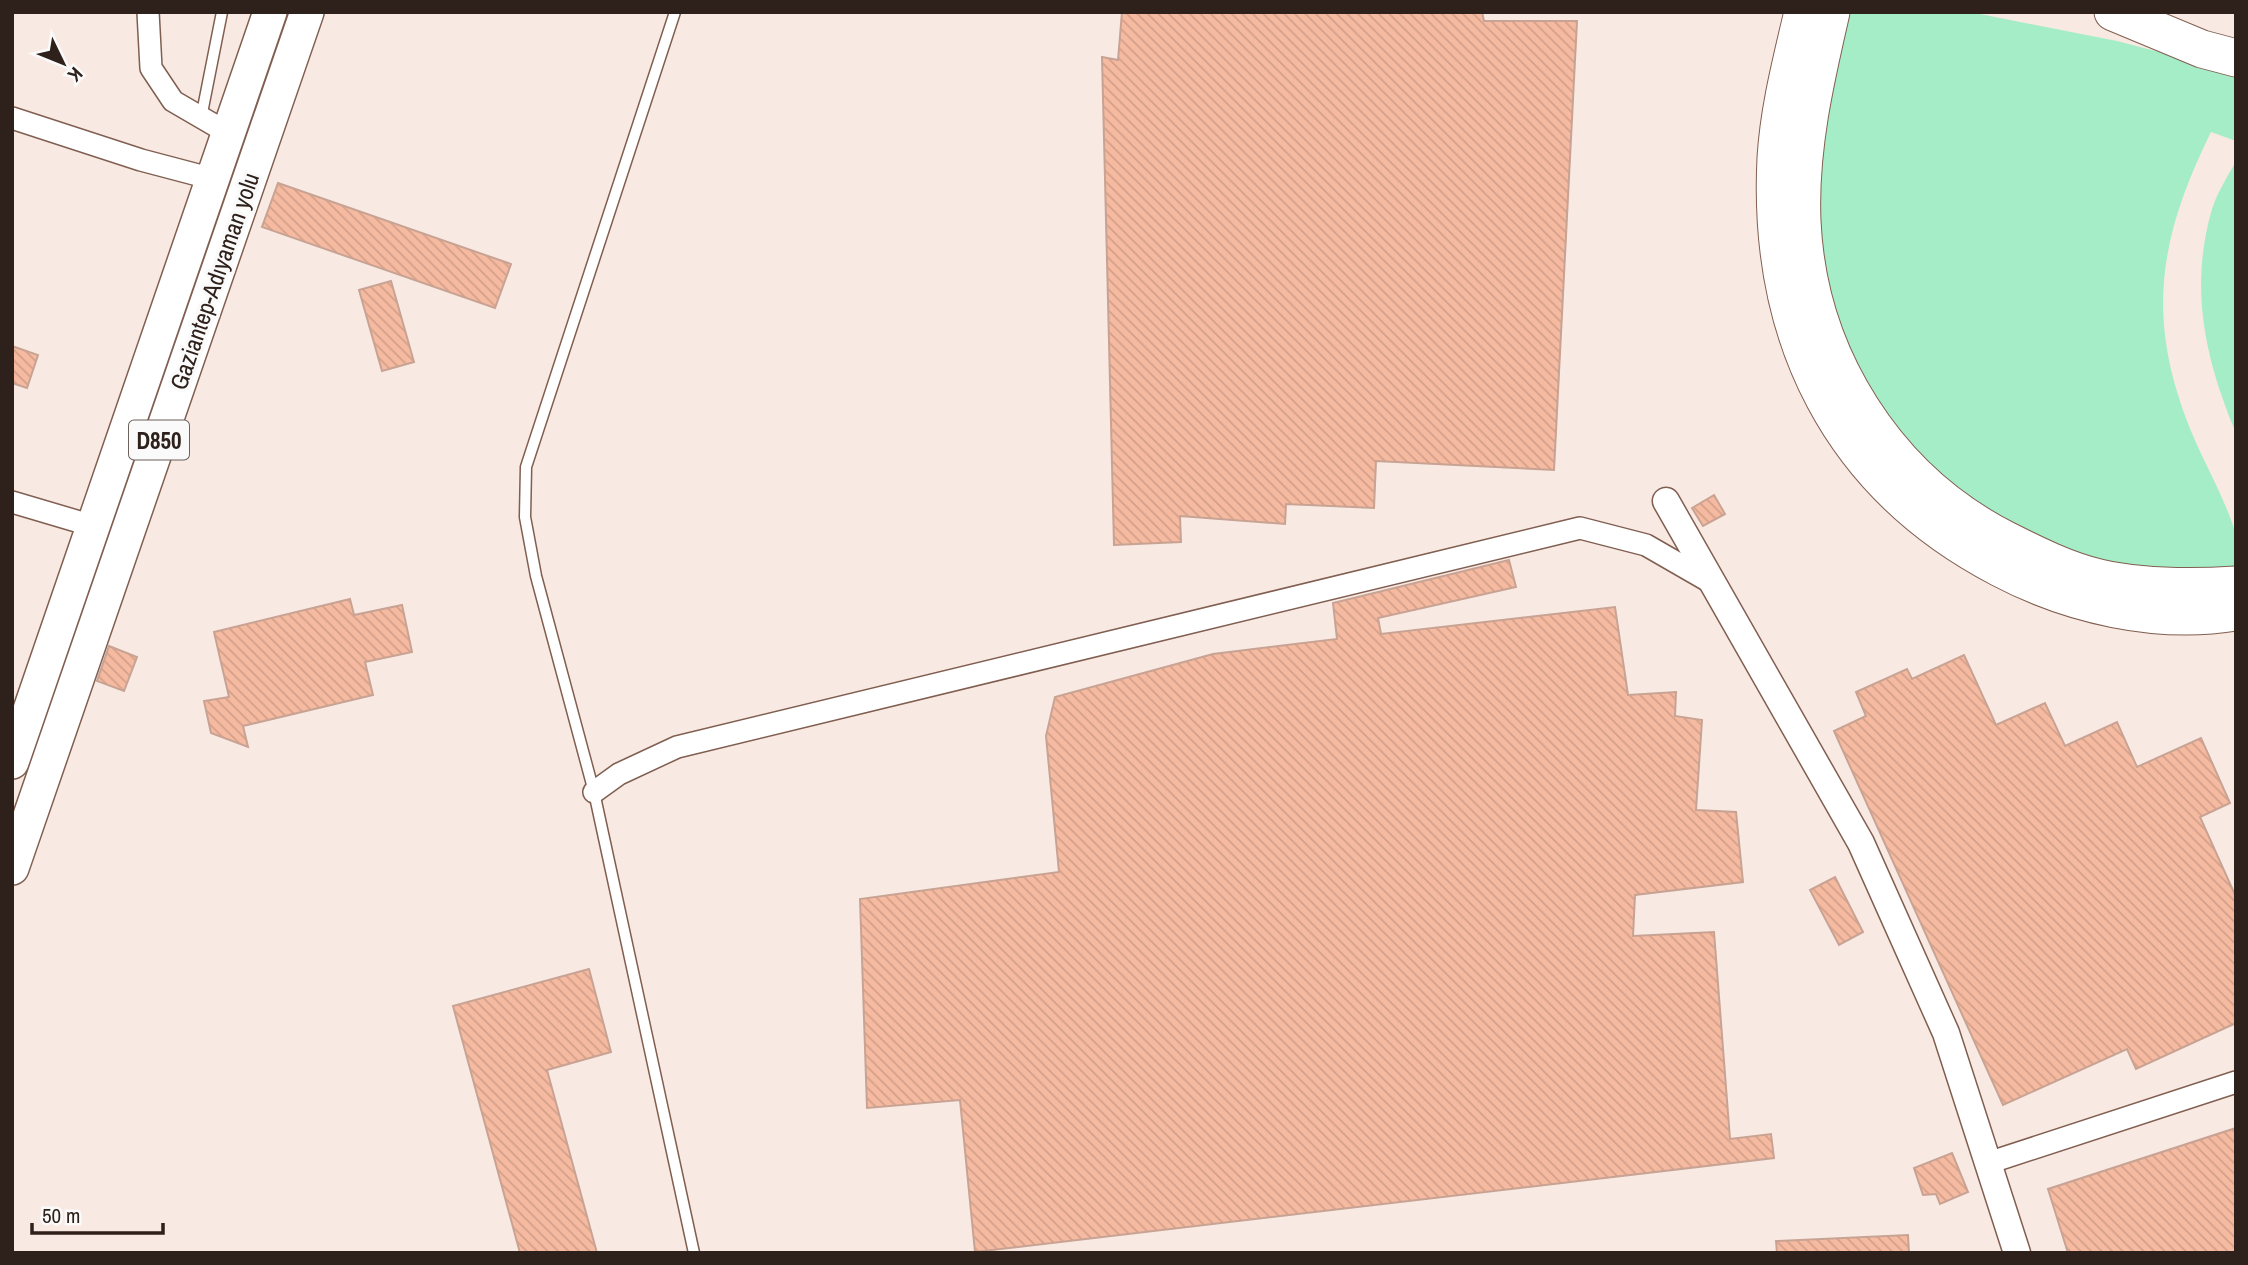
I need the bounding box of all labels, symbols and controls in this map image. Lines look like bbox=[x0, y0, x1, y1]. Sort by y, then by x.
north arrow bbox=[28, 28, 98, 98]
text: K bbox=[62, 62, 89, 88]
street label: Gaziantep-Adıyaman yolu bbox=[162, 168, 266, 394]
road number: D850 bbox=[129, 420, 189, 460]
scale bar bbox=[32, 1192, 163, 1236]
text: 50 m bbox=[42, 1201, 80, 1230]

